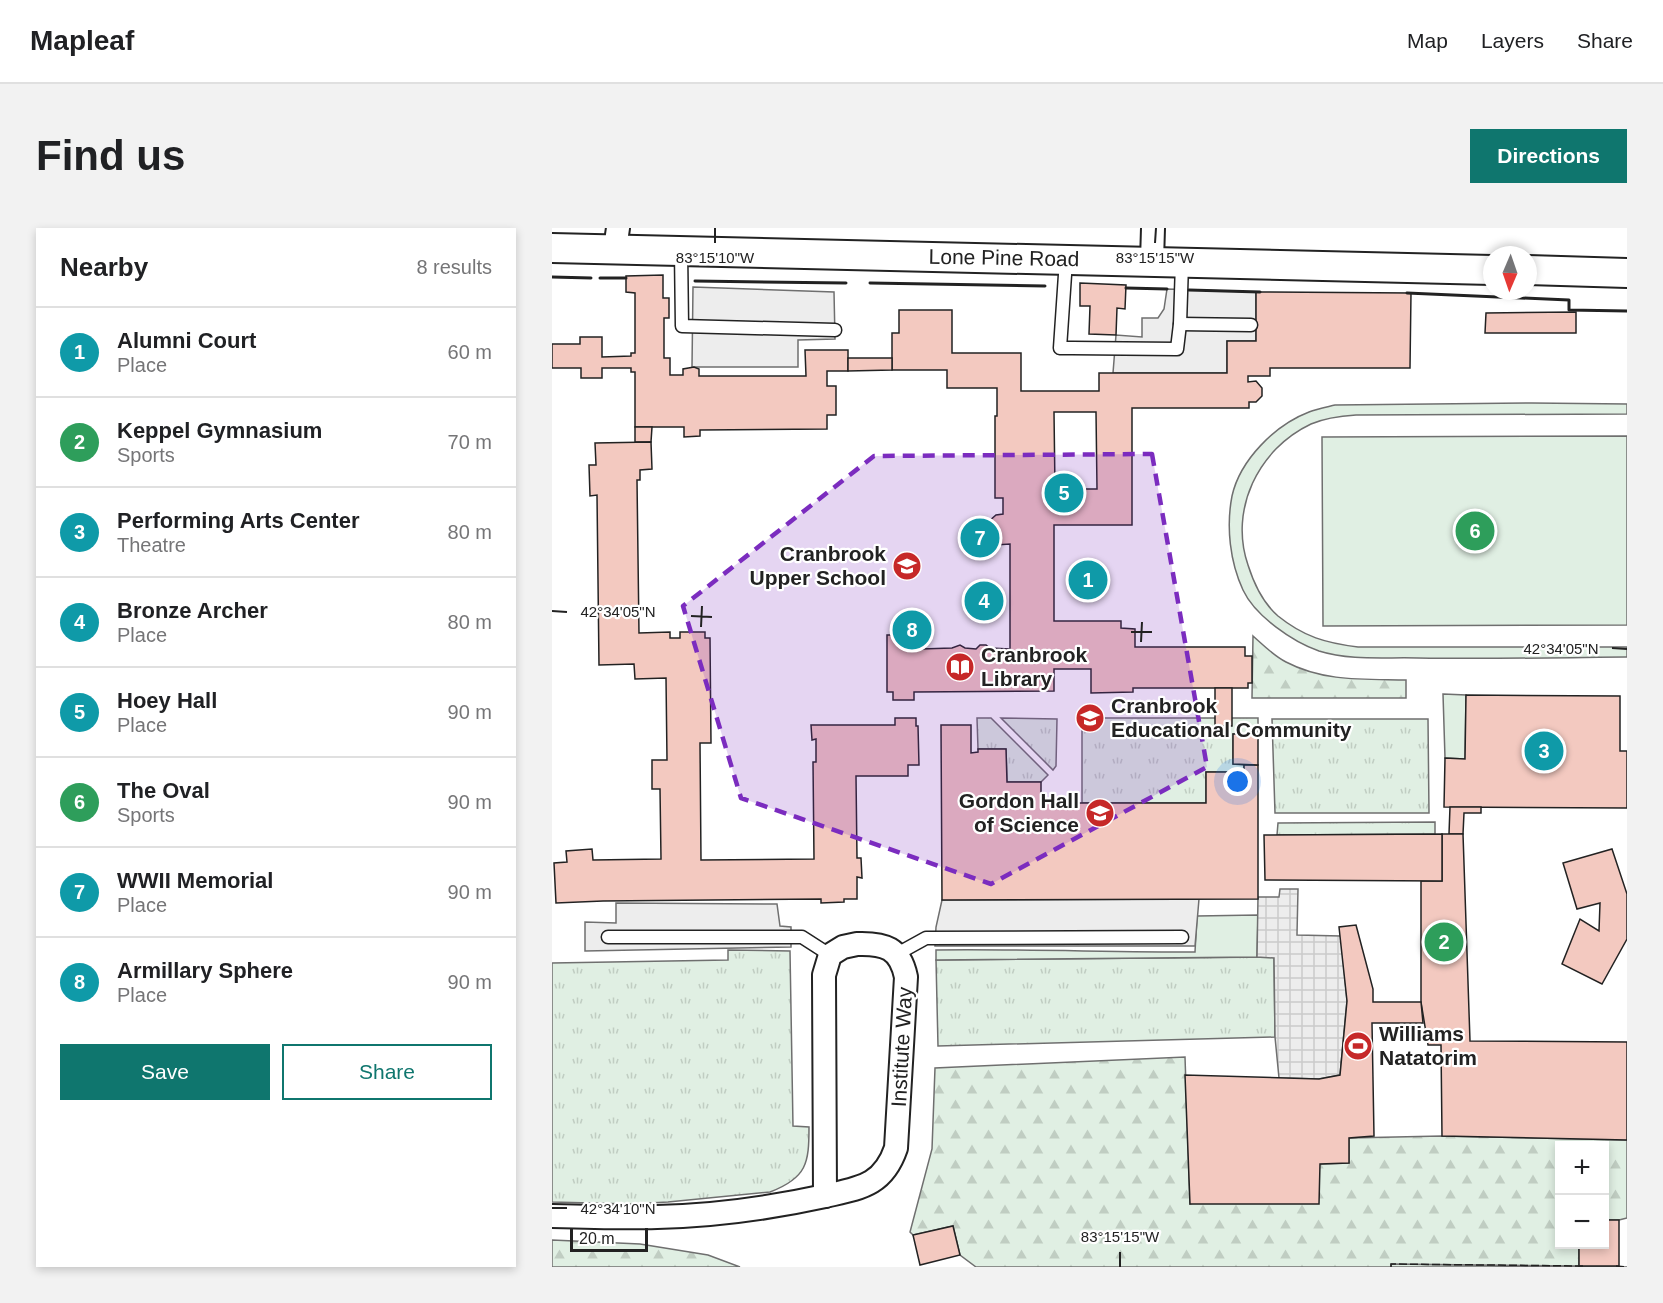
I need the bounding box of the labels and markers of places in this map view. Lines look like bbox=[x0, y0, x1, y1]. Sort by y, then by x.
pin: 5 bbox=[1044, 470, 1084, 516]
pin: 6 bbox=[1456, 508, 1494, 554]
pin: 7 bbox=[960, 516, 1000, 560]
place label: Cranbrook Upper School bbox=[749, 542, 886, 589]
school or university icon: Cranbrook Upper School bbox=[891, 550, 923, 582]
pin: 1 bbox=[1068, 558, 1108, 602]
pin: 4 bbox=[964, 578, 1004, 623]
pin: 8 bbox=[892, 608, 932, 652]
place label: Cranbrook Library bbox=[981, 643, 1088, 690]
library icon: Cranbrook Library bbox=[944, 651, 976, 683]
place label: Cranbrook Educational Community bbox=[1111, 694, 1352, 741]
school or university icon: Cranbrook Educational Community bbox=[1074, 702, 1106, 734]
pin: 3 bbox=[1524, 728, 1564, 774]
place label: Gordon Hall of Science bbox=[959, 789, 1079, 836]
school or university icon: Gordon Hall of Science bbox=[1084, 797, 1116, 829]
pin: 2 bbox=[1424, 920, 1464, 964]
place label: Williams Natatorim bbox=[1379, 1022, 1477, 1069]
sports icon: Williams Natatorim bbox=[1342, 1030, 1374, 1062]

